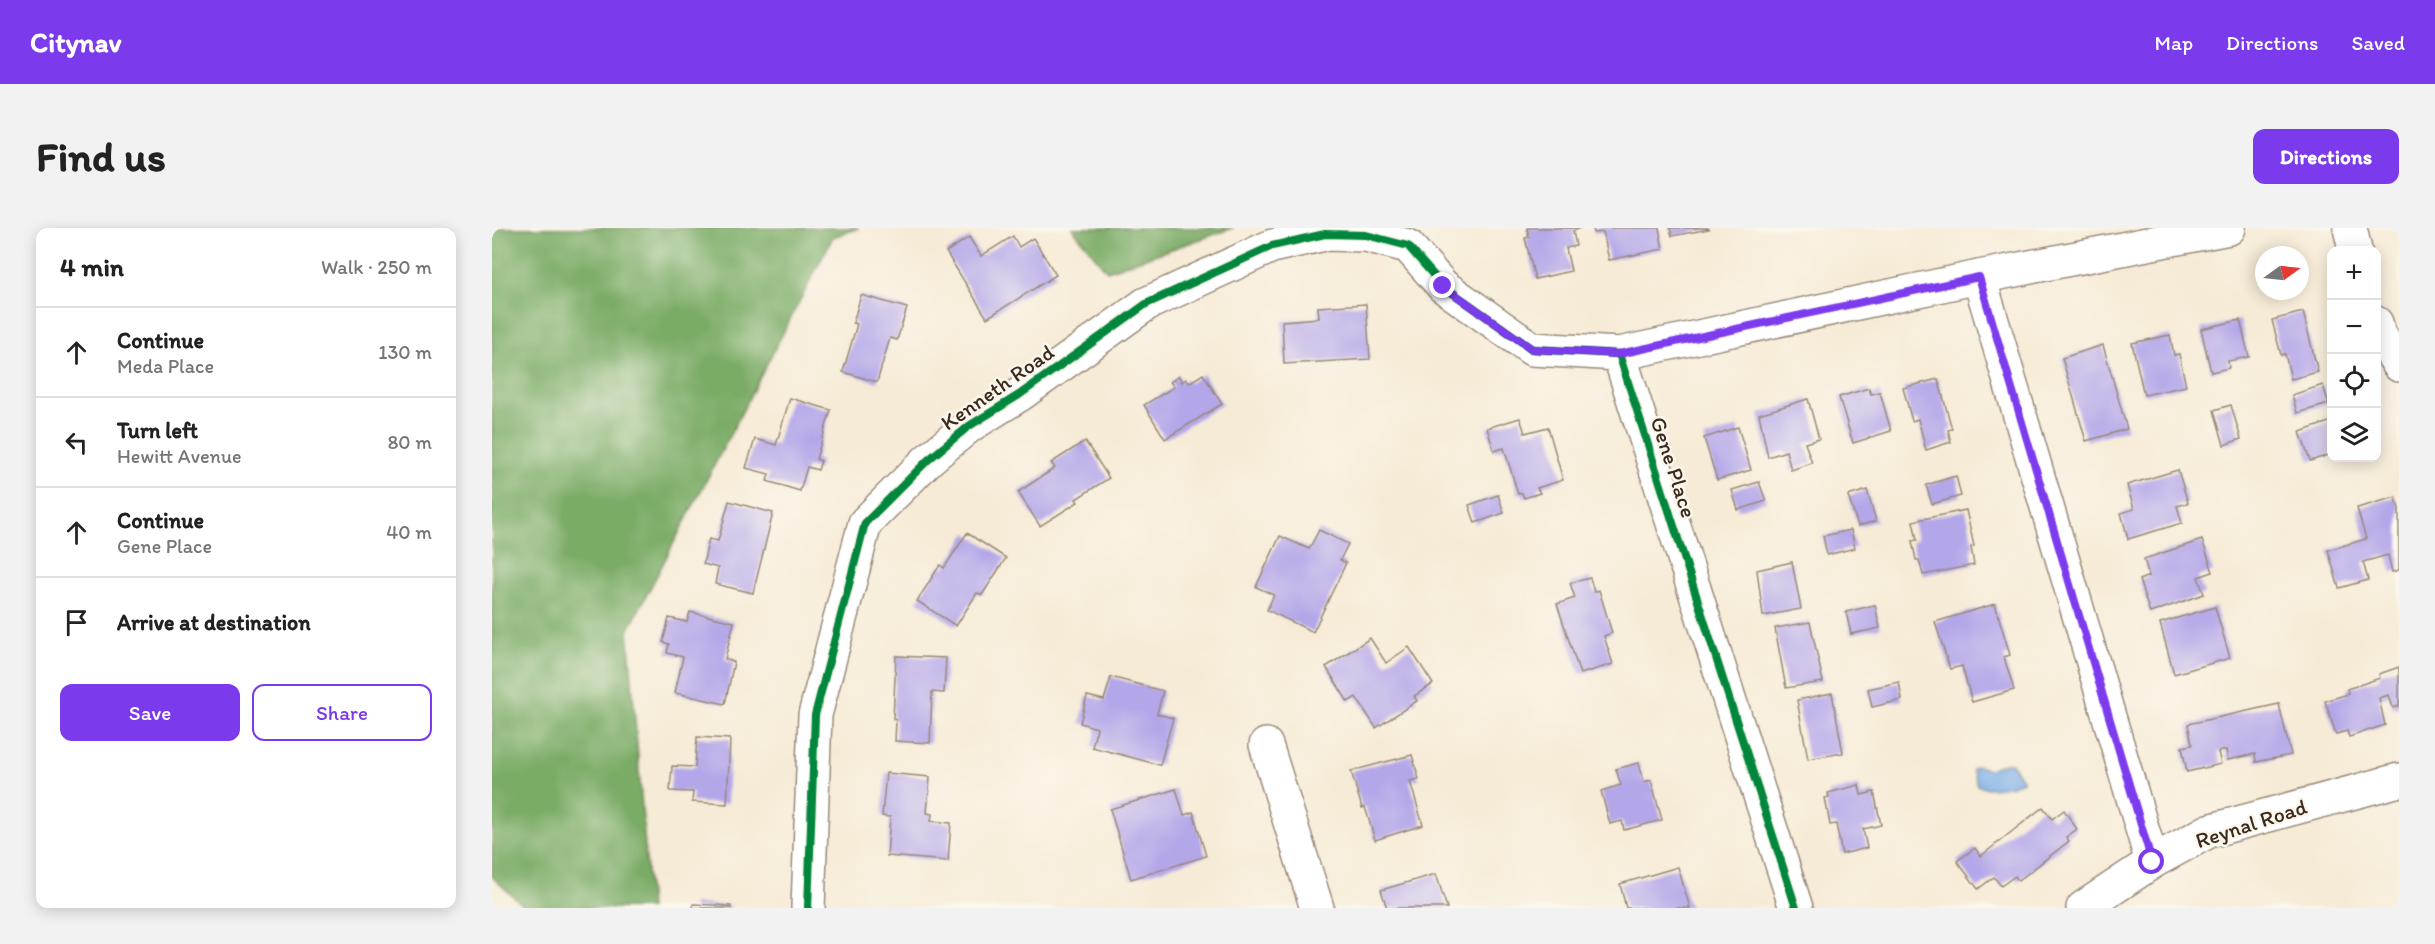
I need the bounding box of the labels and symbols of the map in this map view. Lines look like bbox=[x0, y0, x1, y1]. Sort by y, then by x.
north arrow bbox=[2255, 246, 2309, 300]
route end bbox=[1429, 272, 1455, 298]
street label: Kenneth Road bbox=[936, 338, 1059, 436]
street label: Gene Place bbox=[1645, 413, 1703, 521]
street label: Reynal Road bbox=[2192, 793, 2310, 854]
route start bbox=[2138, 848, 2164, 874]

